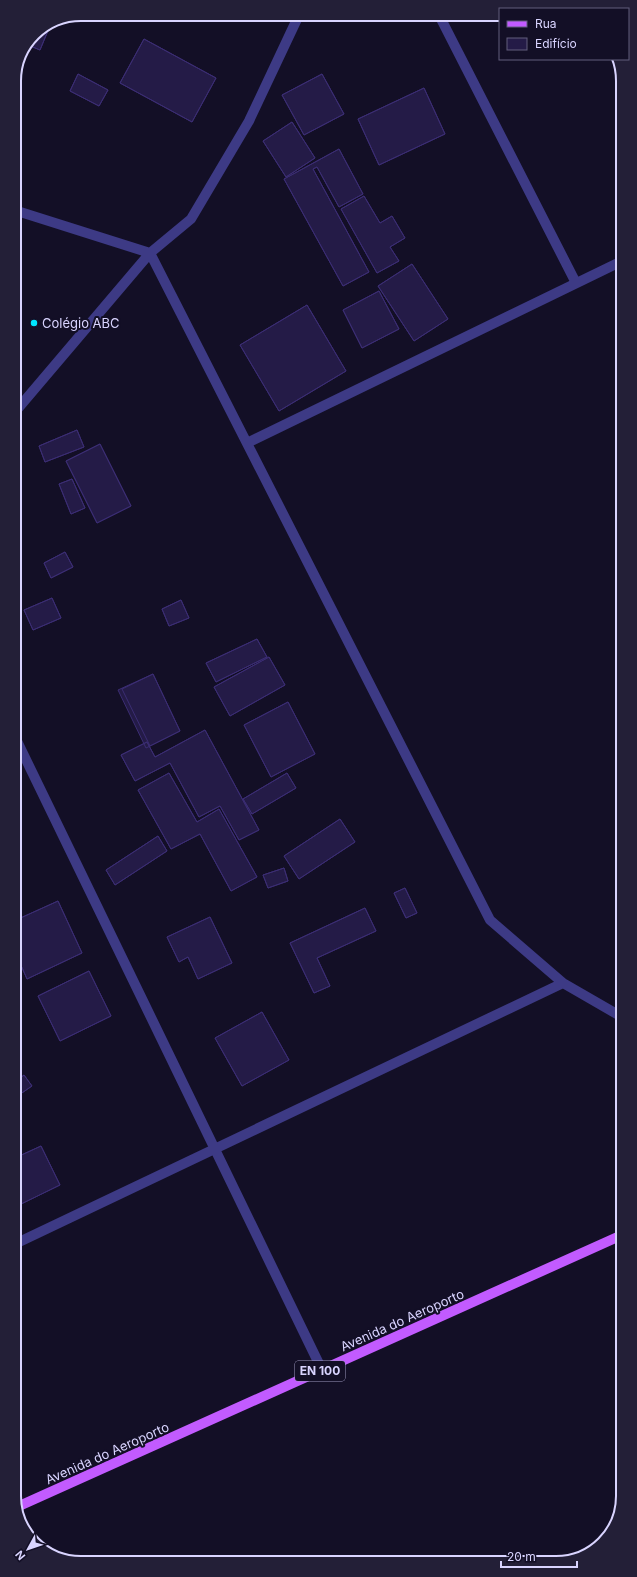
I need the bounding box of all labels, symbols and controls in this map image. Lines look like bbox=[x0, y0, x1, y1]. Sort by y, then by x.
legend bbox=[499, 8, 629, 60]
text: Rua bbox=[535, 16, 557, 31]
text: Edifício bbox=[535, 36, 577, 51]
place label: Colégio ABC bbox=[42, 315, 120, 331]
marker: Colégio ABC bbox=[29, 318, 39, 328]
street label: Avenida do Aeroporto bbox=[338, 1285, 466, 1354]
road number: EN 100 bbox=[295, 1361, 345, 1381]
street label: Avenida do Aeroporto bbox=[43, 1418, 171, 1487]
north arrow bbox=[8, 1529, 48, 1569]
scale bar bbox=[501, 1543, 577, 1569]
text: N bbox=[12, 1548, 28, 1563]
text: 20 m bbox=[507, 1549, 536, 1564]

